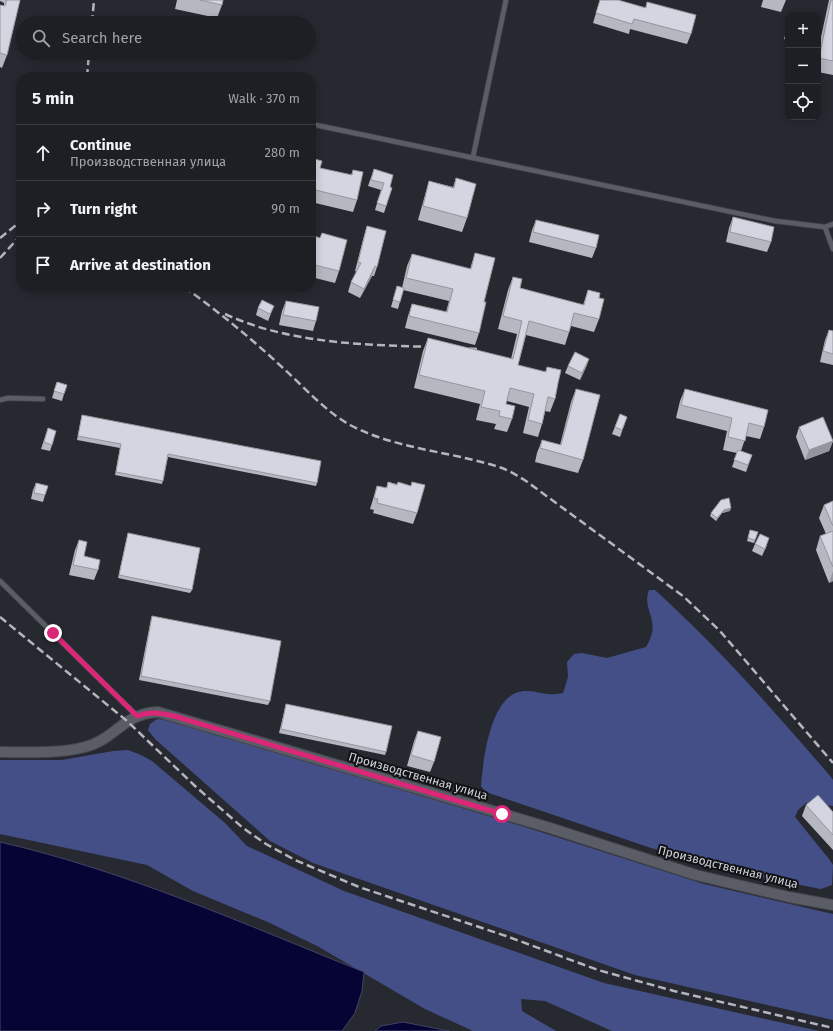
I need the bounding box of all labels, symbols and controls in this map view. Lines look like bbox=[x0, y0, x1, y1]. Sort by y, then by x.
map controls bbox=[785, 12, 821, 120]
button: + bbox=[785, 12, 821, 48]
search box bbox=[16, 16, 316, 60]
icon: search bbox=[30, 27, 52, 49]
text: Search here bbox=[62, 29, 142, 47]
button: − bbox=[785, 48, 821, 84]
button: locate bbox=[785, 84, 821, 120]
text: 5 min bbox=[32, 88, 74, 109]
text: Walk · 370 m bbox=[228, 91, 300, 106]
text: Continue bbox=[70, 136, 131, 154]
icon: ahead bbox=[32, 142, 54, 164]
text: 280 m bbox=[265, 145, 300, 160]
text: Производственная улица bbox=[70, 154, 226, 169]
icon: right bbox=[32, 198, 54, 220]
text: Turn right bbox=[70, 200, 137, 218]
text: 90 m bbox=[271, 201, 300, 216]
icon: arrive bbox=[32, 254, 54, 276]
text: Arrive at destination bbox=[70, 256, 211, 274]
route end bbox=[44, 624, 62, 642]
street label: Производственная улица bbox=[347, 749, 489, 803]
route start bbox=[493, 805, 511, 823]
street label: Производственная улица bbox=[656, 843, 800, 891]

